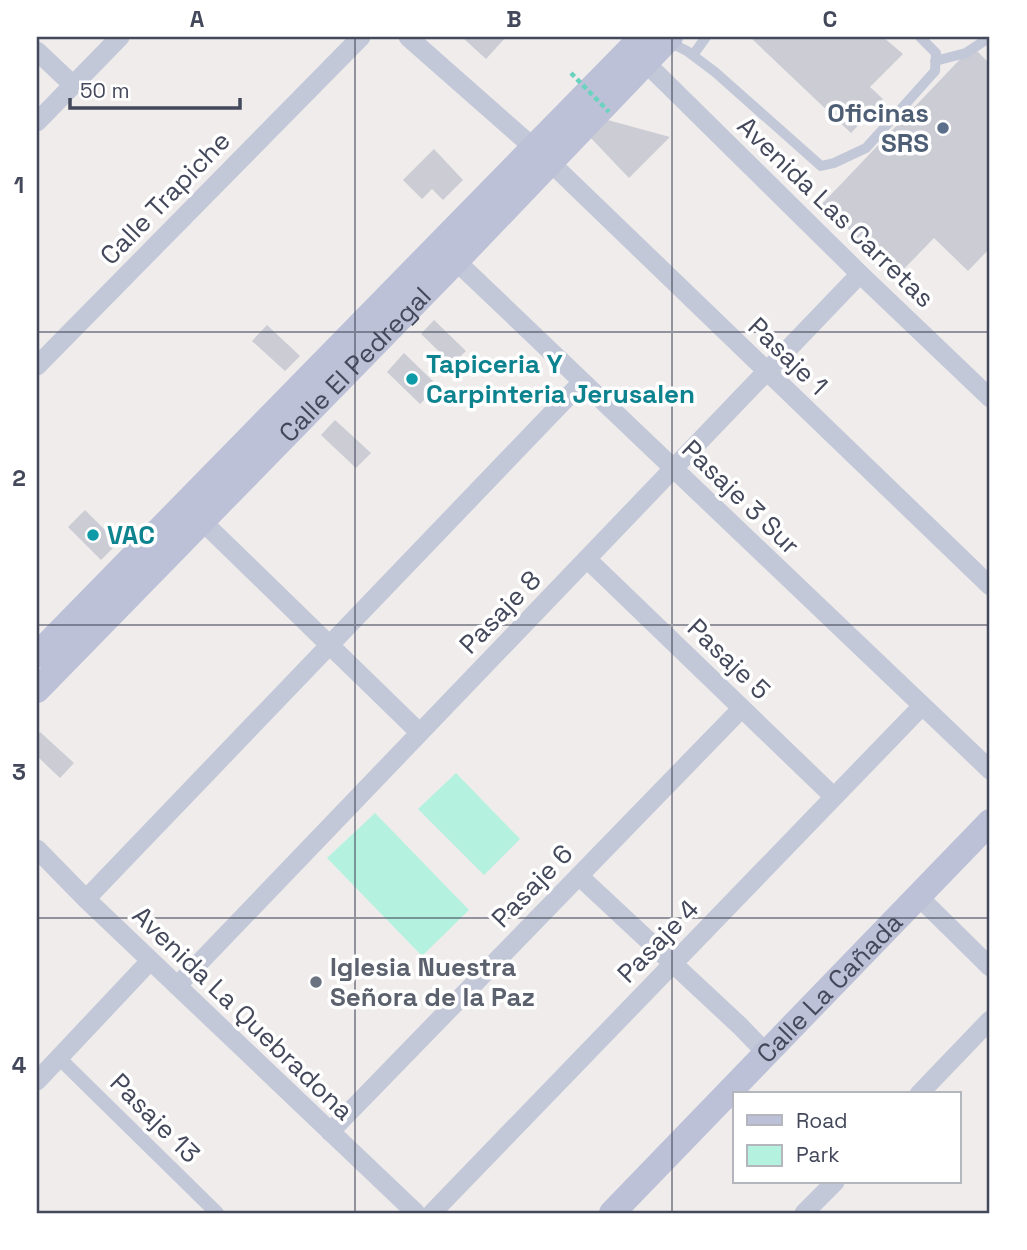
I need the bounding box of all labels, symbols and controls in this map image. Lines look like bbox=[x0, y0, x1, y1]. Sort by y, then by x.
text: A bbox=[190, 4, 205, 34]
text: B bbox=[506, 4, 522, 34]
text: C bbox=[823, 4, 837, 34]
scale bar bbox=[70, 66, 240, 110]
text: 50 m bbox=[80, 77, 130, 104]
place label: Oficinas SRS bbox=[827, 96, 929, 160]
street label: Avenida Las Carretas bbox=[730, 109, 942, 315]
marker: Oficinas SRS bbox=[935, 120, 951, 136]
street label: Calle Trapiche bbox=[93, 124, 237, 272]
text: 1 bbox=[14, 170, 24, 200]
street label: Calle El Pedregal bbox=[271, 280, 438, 449]
street label: Pasaje 1 bbox=[741, 310, 835, 402]
place label: Tapiceria Y Carpinteria Jerusalen bbox=[426, 347, 695, 411]
marker: Tapiceria Y Carpinteria Jerusalen bbox=[404, 371, 420, 387]
street label: Pasaje 3 Sur bbox=[675, 432, 807, 562]
text: 2 bbox=[12, 463, 26, 493]
place label: VAC bbox=[107, 518, 155, 552]
marker: VAC bbox=[85, 527, 101, 543]
street label: Pasaje 8 bbox=[452, 563, 548, 661]
street label: Pasaje 5 bbox=[680, 611, 778, 707]
text: 3 bbox=[12, 757, 26, 787]
street label: Pasaje 6 bbox=[484, 837, 580, 935]
street label: Pasaje 4 bbox=[610, 892, 706, 990]
street label: Avenida La Quebradona bbox=[125, 899, 361, 1128]
street label: Calle La Cañada bbox=[749, 906, 910, 1070]
place label: Iglesia Nuestra Señora de la Paz bbox=[330, 950, 535, 1014]
marker: Iglesia Nuestra Señora de la Paz bbox=[308, 974, 324, 990]
text: 4 bbox=[12, 1050, 27, 1080]
street label: Pasaje 13 bbox=[103, 1066, 207, 1170]
legend bbox=[733, 1092, 960, 1184]
text: Road bbox=[796, 1107, 848, 1134]
text: Park bbox=[796, 1141, 840, 1168]

